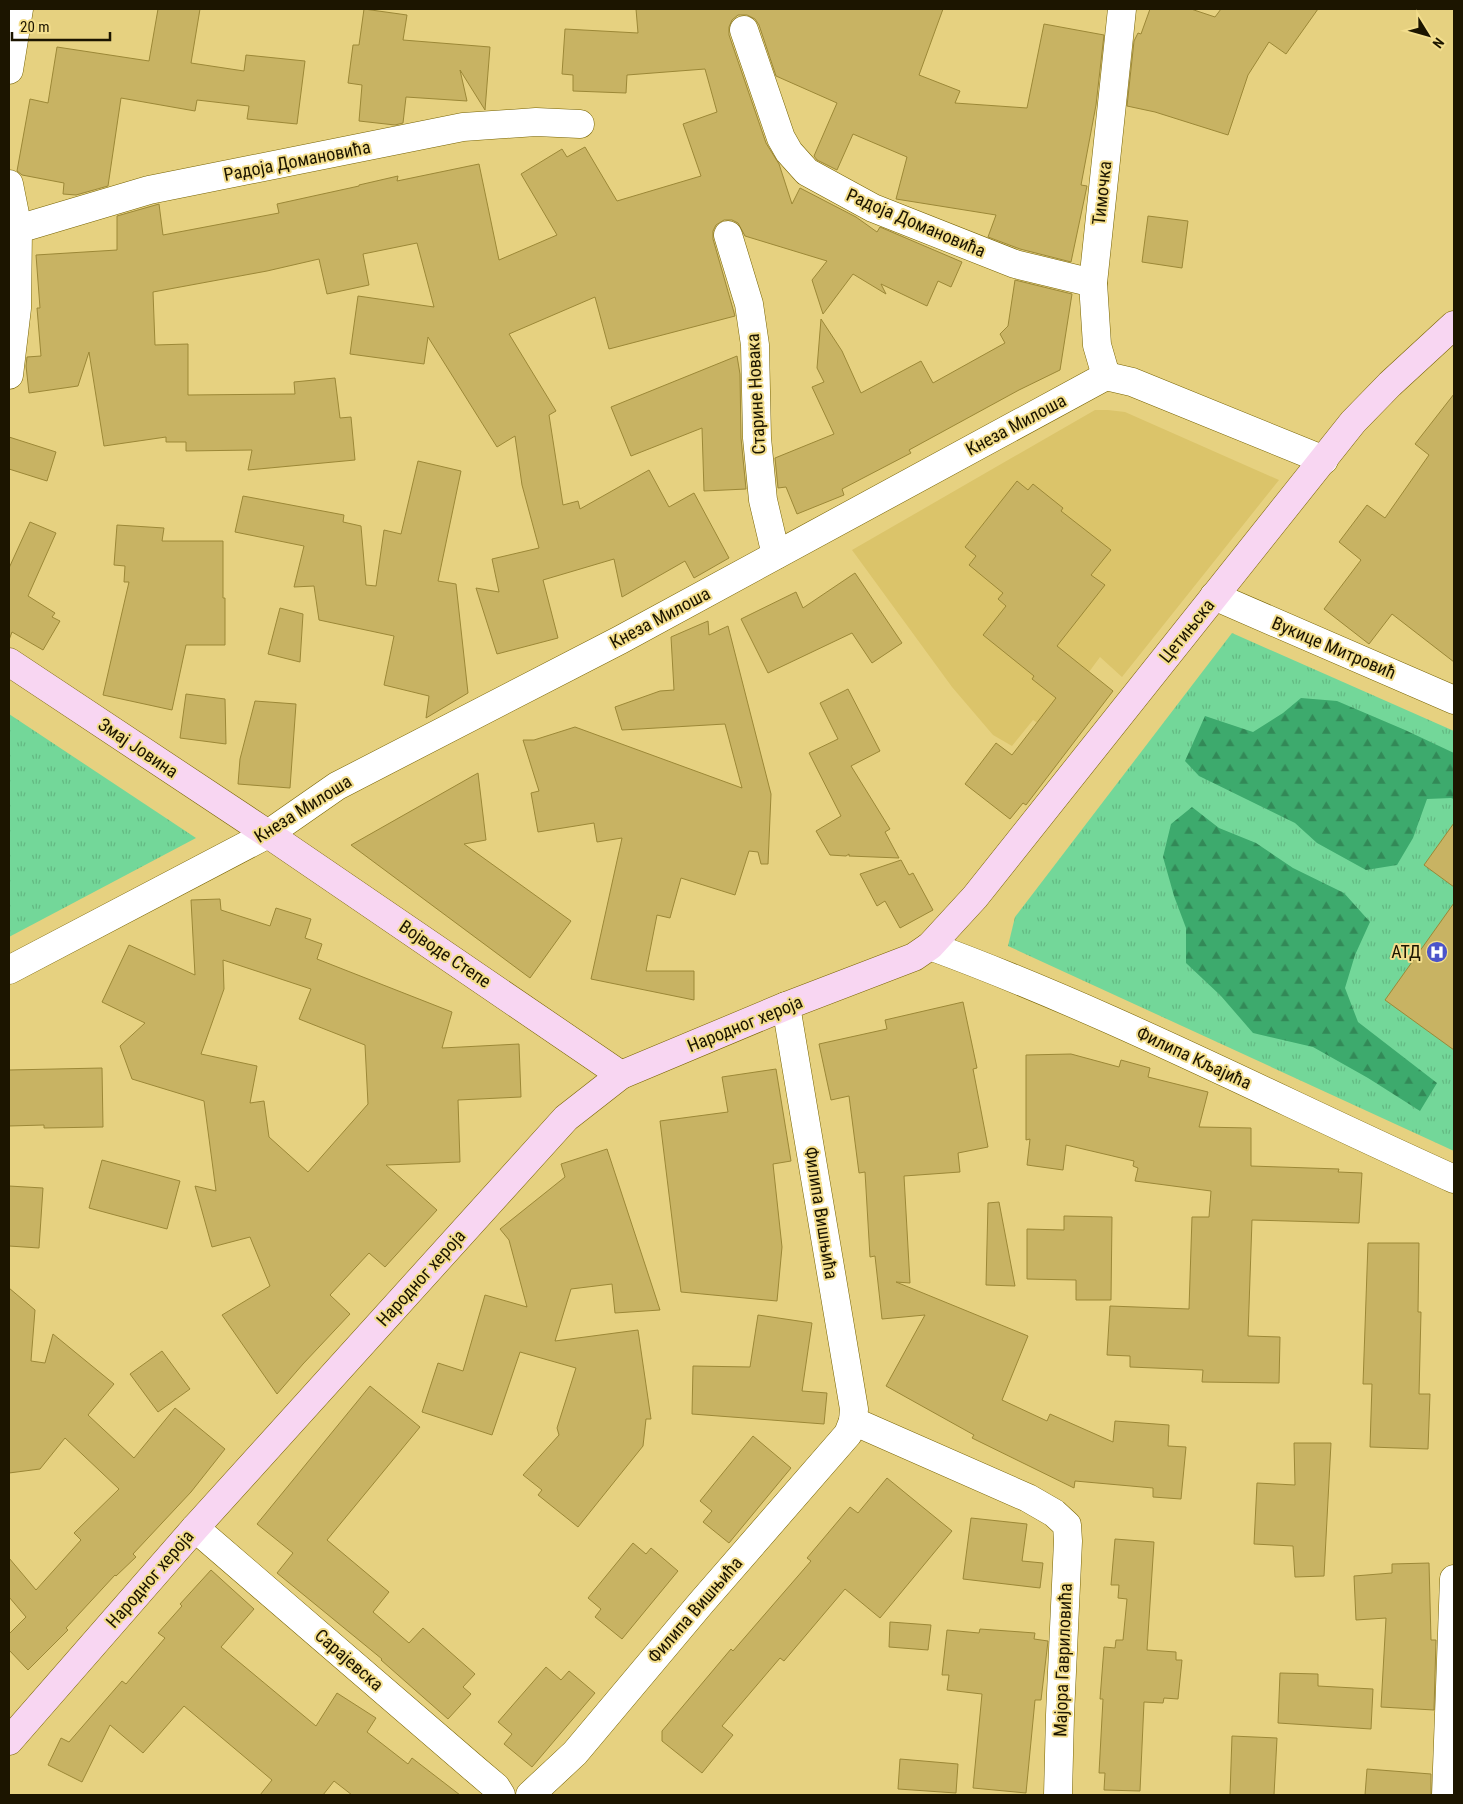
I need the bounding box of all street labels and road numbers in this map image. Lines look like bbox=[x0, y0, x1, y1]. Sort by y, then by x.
street label: Радоја Домановића bbox=[222, 136, 372, 185]
street label: Тимочка bbox=[1088, 160, 1115, 226]
street label: Радоја Домановића bbox=[843, 184, 989, 261]
street label: Старине Новака bbox=[742, 333, 769, 455]
street label: Кнеза Милоша bbox=[962, 389, 1070, 460]
street label: Кнеза Милоша bbox=[606, 582, 714, 653]
street label: Цетињска bbox=[1155, 595, 1219, 667]
street label: Вукице Митровић bbox=[1269, 612, 1399, 683]
street label: Змај Јовина bbox=[94, 713, 182, 782]
street label: Кнеза Милоша bbox=[250, 770, 355, 847]
street label: Војводе Степе bbox=[396, 915, 495, 992]
street label: Народног хероја bbox=[684, 991, 806, 1056]
street label: Филипа Кљајића bbox=[1133, 1022, 1255, 1093]
street label: Филипа Вишњића bbox=[801, 1145, 842, 1280]
street label: Народног хероја bbox=[372, 1225, 469, 1330]
street label: Народног хероја bbox=[102, 1526, 198, 1632]
street label: Филипа Вишњића bbox=[643, 1552, 746, 1667]
street label: Мајора Гавриловића bbox=[1049, 1583, 1076, 1737]
street label: Сарајевска bbox=[311, 1624, 388, 1695]

